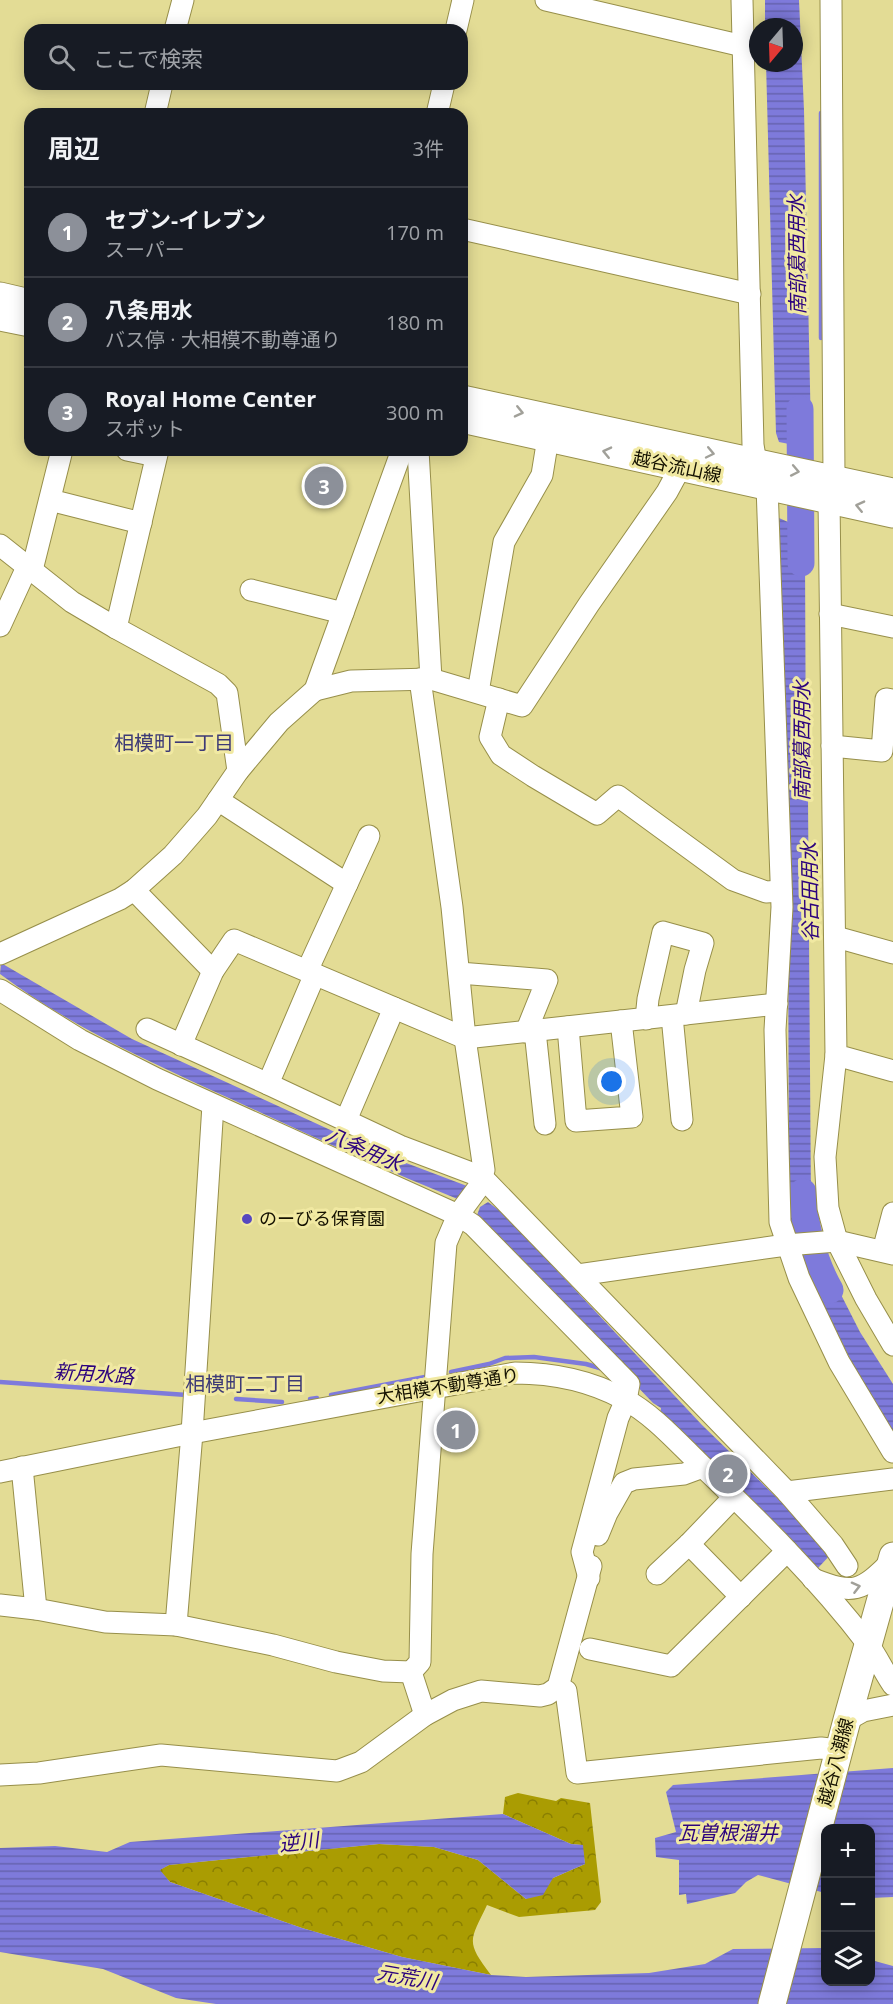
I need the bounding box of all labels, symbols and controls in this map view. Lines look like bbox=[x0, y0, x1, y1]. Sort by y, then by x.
north arrow bbox=[749, 18, 803, 72]
search box bbox=[24, 24, 468, 90]
icon: search bbox=[45, 41, 78, 74]
text: ここで検索 bbox=[93, 43, 203, 73]
text: 周辺 bbox=[48, 130, 100, 166]
text: 3件 bbox=[413, 135, 444, 162]
water label: 南部葛西用水 bbox=[782, 193, 811, 315]
text: セブン-イレブン bbox=[105, 204, 266, 234]
text: 1 bbox=[62, 219, 73, 246]
text: 170 m bbox=[386, 219, 444, 246]
text: スーパー bbox=[105, 236, 185, 263]
text: 八条用水 bbox=[105, 294, 193, 324]
text: 2 bbox=[62, 309, 73, 336]
text: 180 m bbox=[386, 309, 444, 336]
text: バス停 · 大相模不動尊通り bbox=[105, 326, 341, 353]
text: Royal Home Center bbox=[105, 383, 316, 413]
text: 3 bbox=[62, 399, 73, 426]
text: 300 m bbox=[386, 399, 444, 426]
one-way arrow bbox=[514, 405, 524, 418]
text: スポット bbox=[105, 415, 185, 442]
street label: 越谷流山線 bbox=[631, 445, 724, 487]
one-way arrow bbox=[602, 446, 612, 459]
one-way arrow bbox=[704, 446, 714, 459]
pin: 3 bbox=[304, 464, 344, 508]
one-way arrow bbox=[790, 464, 800, 477]
one-way arrow bbox=[856, 501, 866, 514]
water label: 南部葛西用水 bbox=[788, 679, 815, 801]
district label: 相模町一丁目 bbox=[114, 729, 234, 756]
water label: 谷古田用水 bbox=[795, 840, 824, 942]
your location bbox=[597, 1067, 626, 1096]
water label: 八条用水 bbox=[322, 1120, 408, 1178]
place label: のーびる保育園 bbox=[259, 1206, 385, 1230]
marker: のーびる保育園 bbox=[240, 1212, 254, 1226]
water label: 新用水路 bbox=[53, 1357, 137, 1390]
street label: 大相模不動尊通り bbox=[375, 1362, 521, 1408]
district label: 相模町二丁目 bbox=[185, 1370, 305, 1397]
pin: 1 bbox=[436, 1408, 476, 1452]
pin: 2 bbox=[708, 1452, 748, 1496]
one-way arrow bbox=[851, 1581, 861, 1594]
street label: 越谷八潮線 bbox=[812, 1715, 858, 1808]
water label: 瓦曽根溜井 bbox=[678, 1819, 780, 1846]
map controls bbox=[821, 1824, 875, 1986]
button: + bbox=[821, 1824, 875, 1878]
water label: 逆川 bbox=[277, 1825, 322, 1857]
button: − bbox=[821, 1878, 875, 1932]
button: layers bbox=[821, 1932, 875, 1986]
water label: 元荒川 bbox=[375, 1958, 441, 1995]

